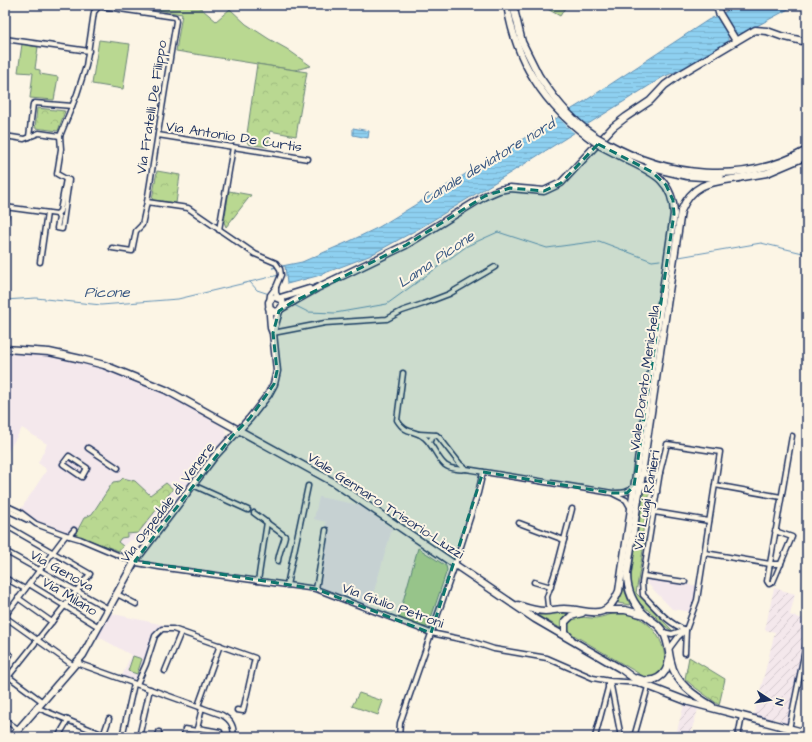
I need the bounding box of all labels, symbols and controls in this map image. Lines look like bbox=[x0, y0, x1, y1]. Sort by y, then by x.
street label: Via Fratelli De Filippo bbox=[132, 39, 172, 176]
water label: Canale deviatore nord bbox=[418, 112, 562, 210]
street label: Via Antonio De Curtis bbox=[164, 116, 303, 158]
water label: Lama Picone bbox=[394, 225, 480, 293]
water label: Picone bbox=[84, 282, 131, 303]
street label: Viale Donato Menichella bbox=[625, 304, 665, 452]
street label: Via Ospedale di Venere bbox=[116, 438, 220, 567]
street label: Viale Gennaro Trisorio-Liuzzi bbox=[303, 447, 468, 564]
street label: Via Luigi Ranieri bbox=[628, 449, 666, 552]
street label: Via Genova bbox=[26, 545, 97, 597]
street label: Via Milano bbox=[38, 572, 101, 621]
street label: Via Giulio Petroni bbox=[339, 578, 446, 634]
north arrow bbox=[750, 680, 790, 720]
text: N bbox=[771, 697, 787, 707]

